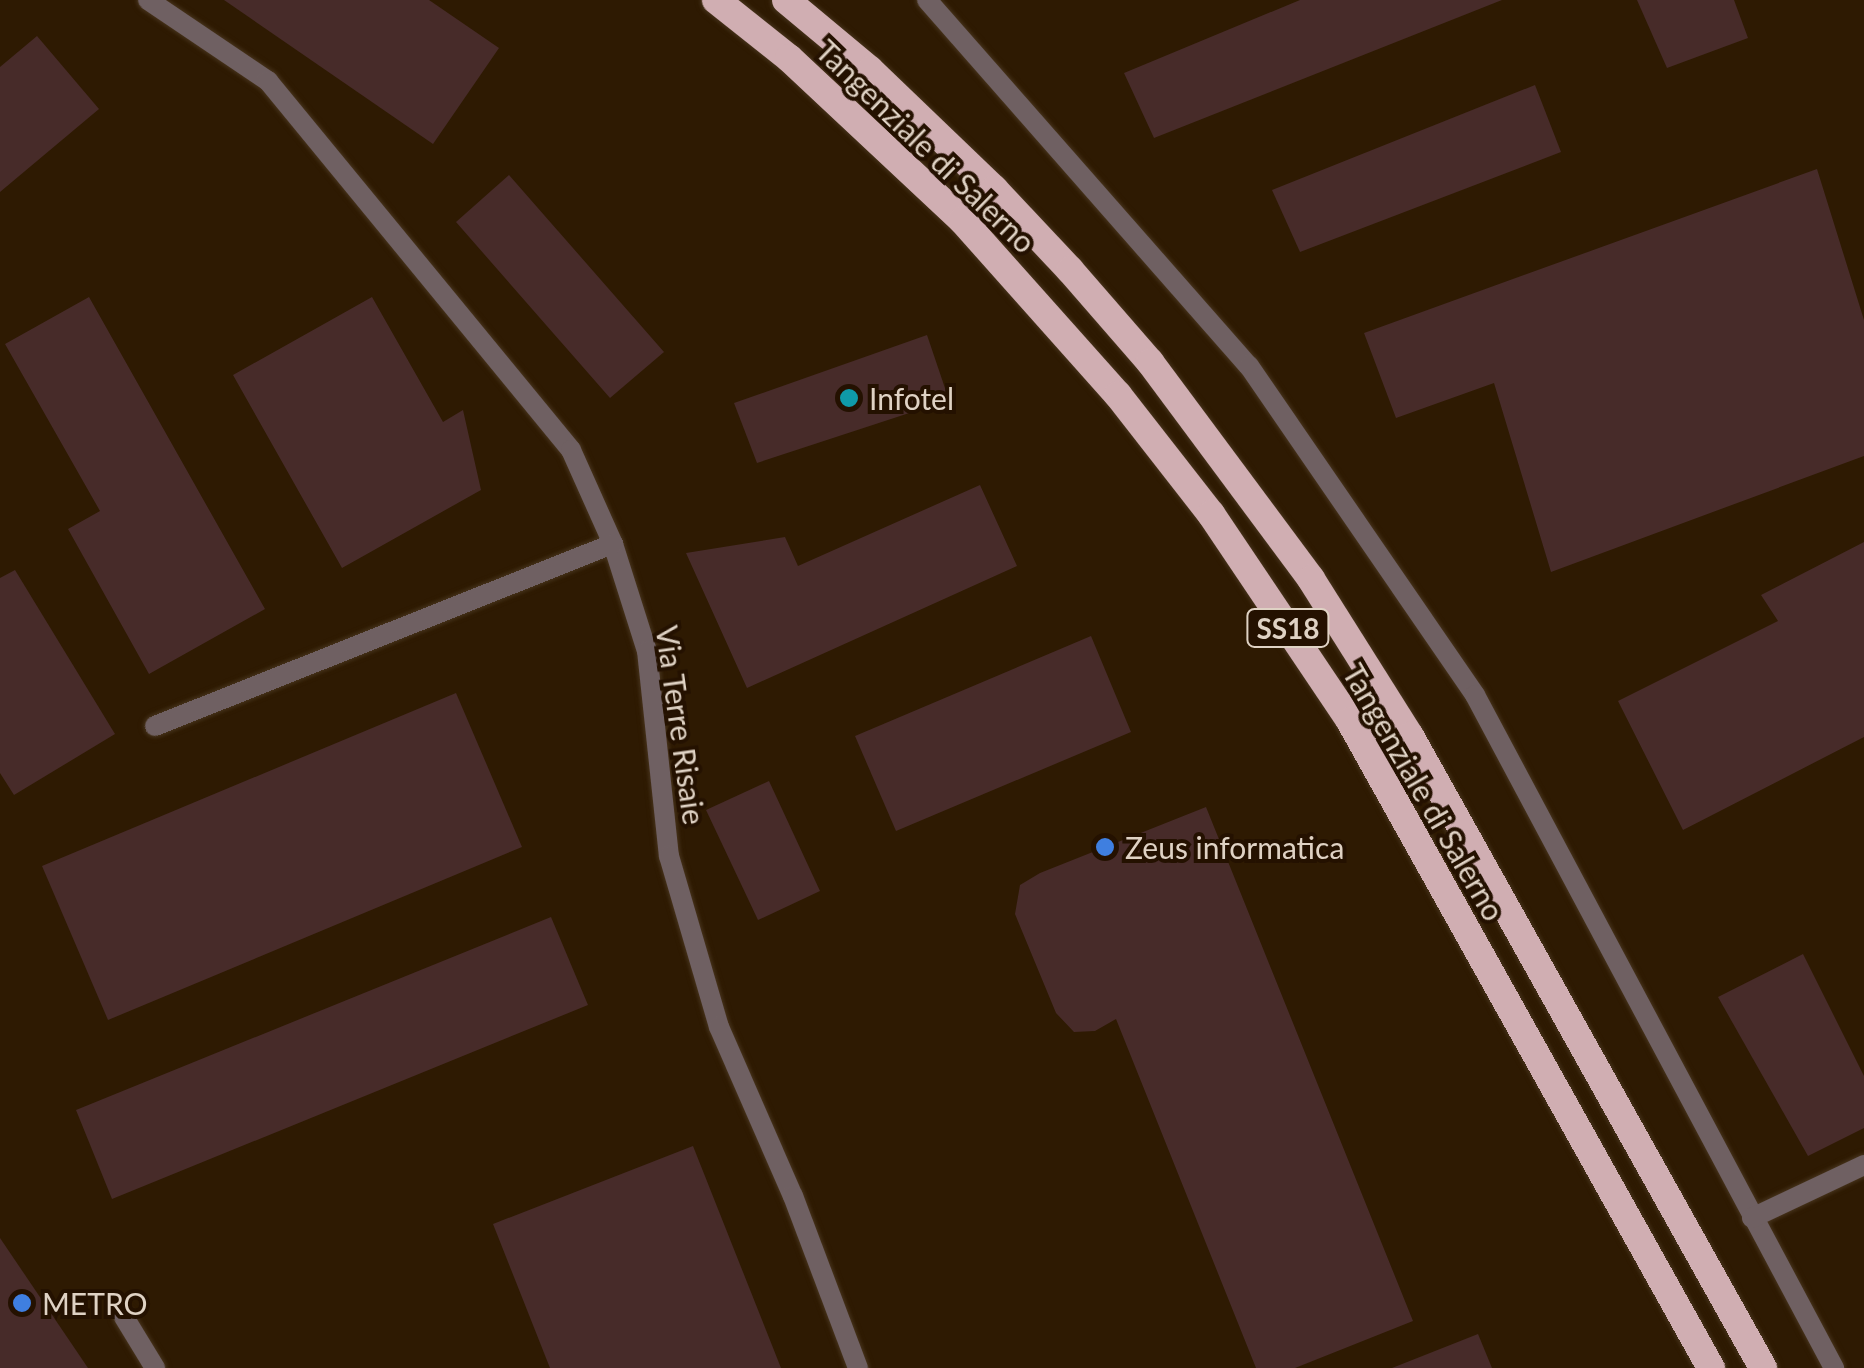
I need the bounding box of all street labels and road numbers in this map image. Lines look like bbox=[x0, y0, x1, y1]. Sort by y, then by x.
street label: Tangenziale di Salerno bbox=[809, 32, 1043, 260]
road number: SS18 bbox=[1246, 605, 1330, 651]
street label: Via Terre Risaie bbox=[649, 623, 713, 827]
street label: Tangenziale di Salerno bbox=[1336, 657, 1512, 927]

